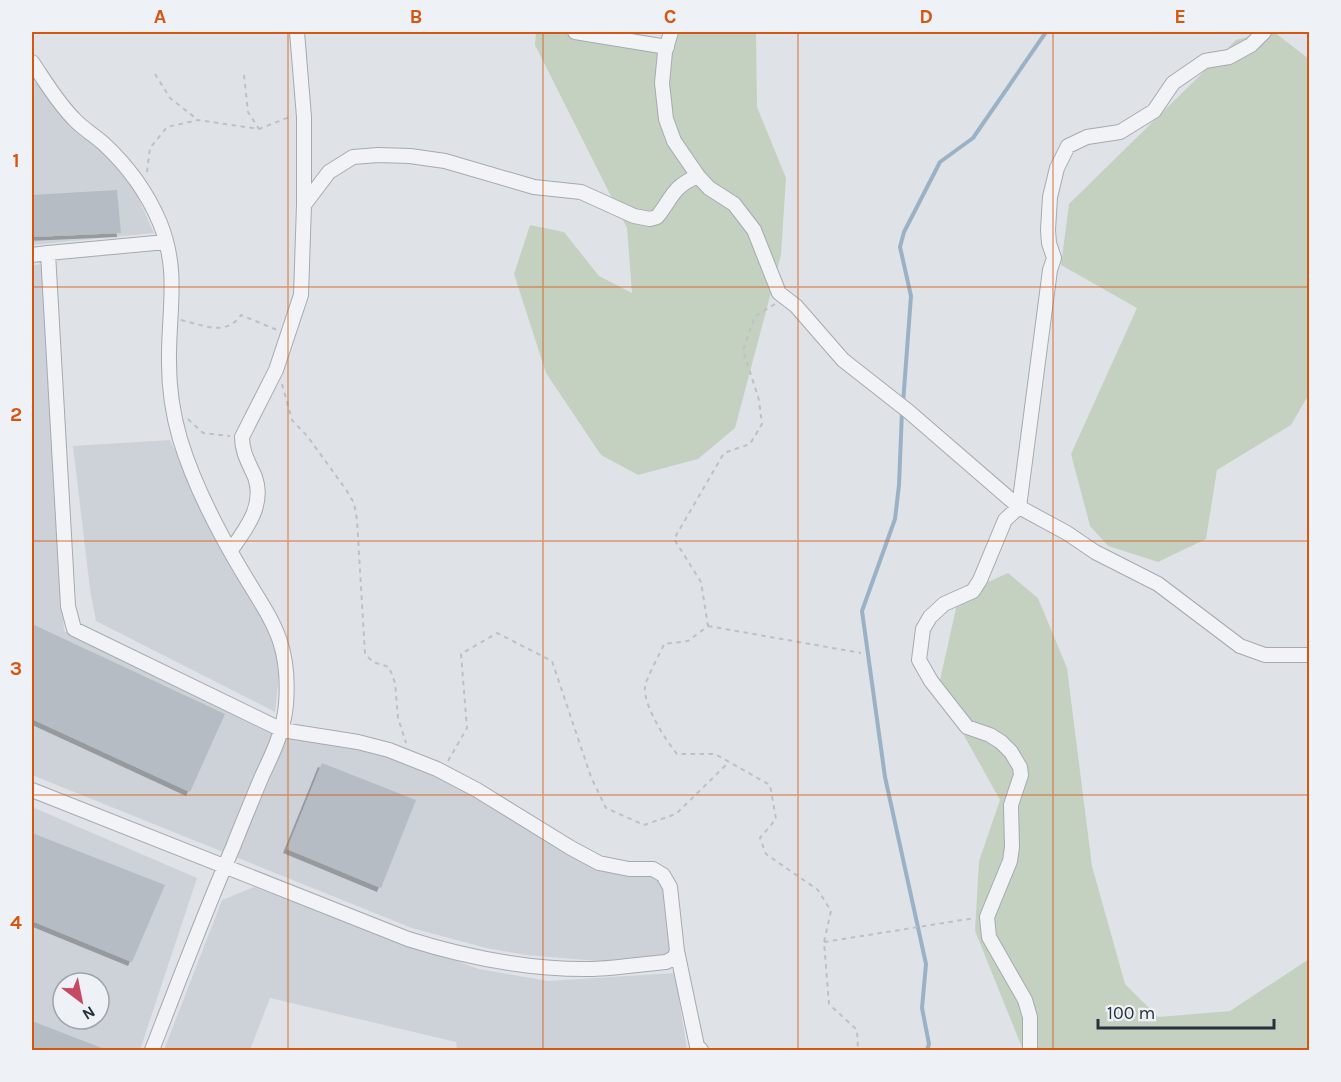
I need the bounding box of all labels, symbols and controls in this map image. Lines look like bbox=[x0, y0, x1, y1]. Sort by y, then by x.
text: A bbox=[154, 5, 167, 28]
text: B bbox=[410, 5, 422, 28]
text: C bbox=[664, 5, 676, 28]
text: D bbox=[919, 5, 933, 28]
text: E bbox=[1174, 5, 1186, 28]
text: 1 bbox=[12, 149, 20, 172]
text: 2 bbox=[10, 403, 22, 426]
text: 3 bbox=[10, 657, 22, 680]
text: 4 bbox=[10, 911, 22, 934]
north arrow bbox=[51, 971, 111, 1031]
scale bar bbox=[1098, 992, 1274, 1030]
text: N bbox=[79, 1002, 99, 1024]
text: 100 m bbox=[1107, 1002, 1155, 1024]

